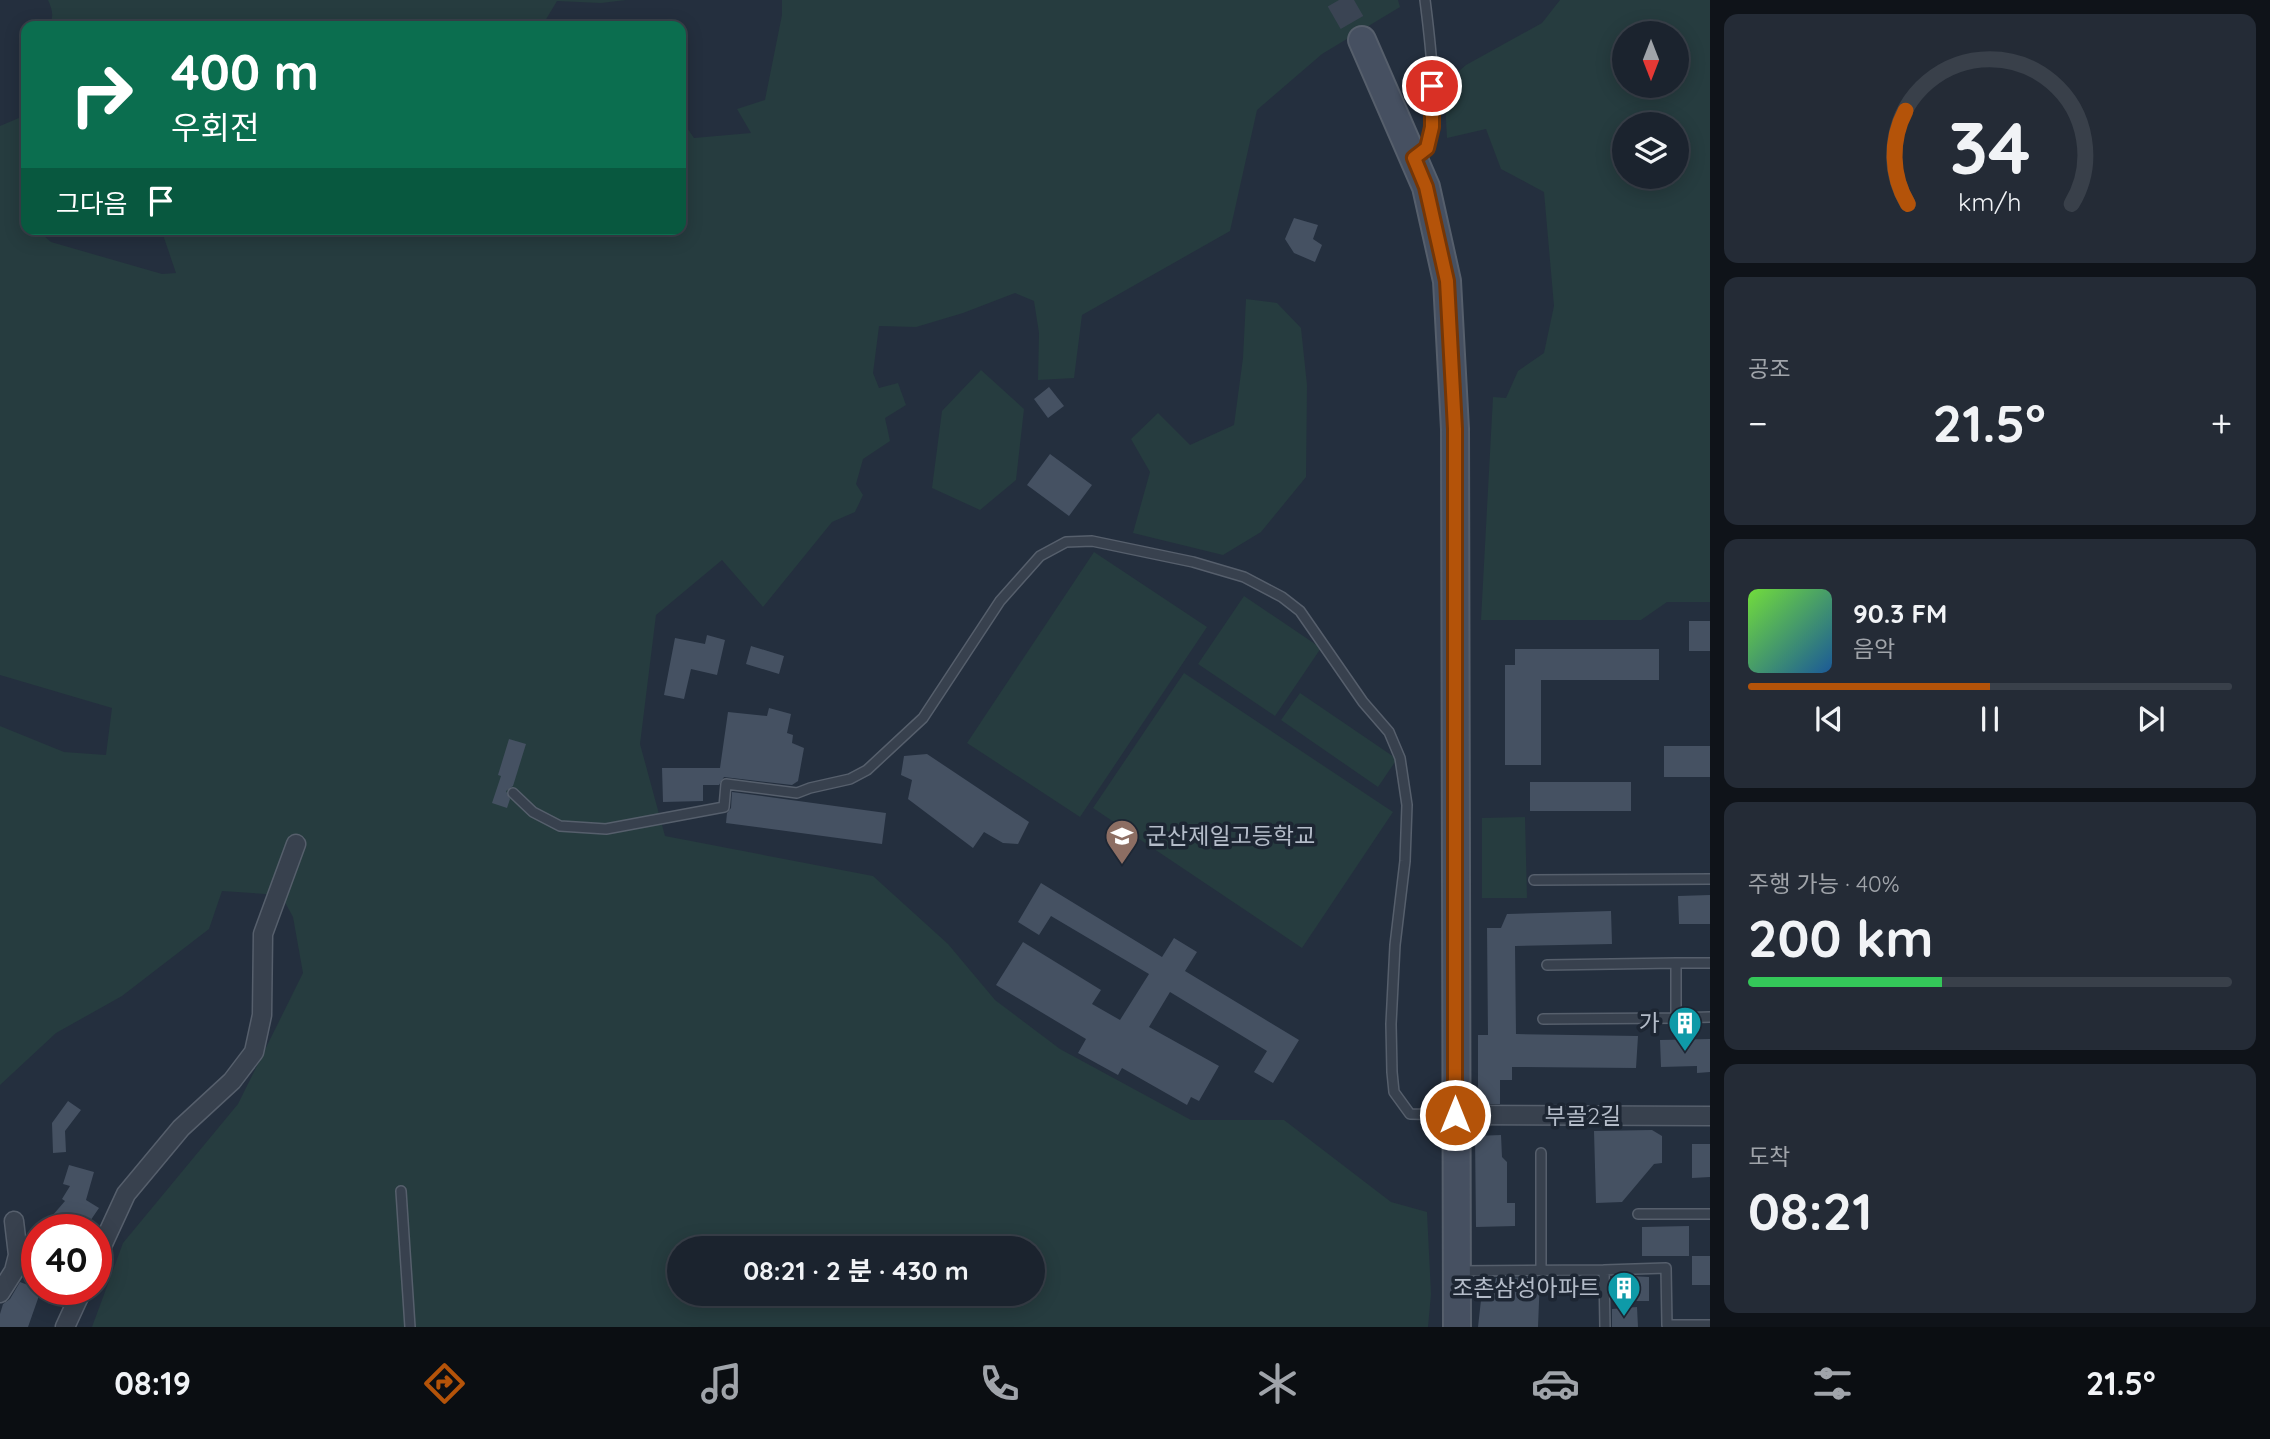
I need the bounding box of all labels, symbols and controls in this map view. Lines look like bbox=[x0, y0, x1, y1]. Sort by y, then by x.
north arrow bbox=[1612, 21, 1689, 98]
map controls bbox=[1612, 21, 1689, 189]
text: 400 m bbox=[171, 41, 319, 102]
icon: right bbox=[56, 49, 147, 140]
pin bbox=[1402, 56, 1462, 116]
icon: arrive bbox=[1413, 67, 1451, 105]
text: 34 bbox=[1949, 102, 2031, 193]
text: 우회전 bbox=[171, 107, 259, 147]
button: layers bbox=[1612, 112, 1689, 189]
icon: arrive bbox=[142, 182, 180, 220]
text: km/h bbox=[1958, 186, 2022, 217]
text: 그다음 bbox=[56, 187, 128, 220]
text: 공조 bbox=[1748, 354, 1790, 383]
text: 21.5° bbox=[1933, 390, 2046, 455]
text: − bbox=[1748, 399, 1768, 447]
text: + bbox=[2211, 399, 2232, 447]
text: 90.3 FM bbox=[1853, 597, 1947, 630]
text: 음악 bbox=[1853, 634, 1895, 663]
icon: previous bbox=[1810, 700, 1848, 738]
icon: pause bbox=[1971, 700, 2009, 738]
icon: next bbox=[2132, 700, 2170, 738]
school or university icon: 군산제일고등학교 bbox=[1103, 817, 1141, 866]
place label: 군산제일고등학교 bbox=[1146, 821, 1315, 850]
text: 주행 가능 · 40% bbox=[1748, 869, 1900, 898]
text: 200 km bbox=[1748, 905, 1934, 970]
building icon: 가 bbox=[1666, 1004, 1704, 1053]
place label: 가 bbox=[1639, 1008, 1660, 1037]
position arrow bbox=[1418, 1078, 1492, 1152]
street label: 부골2길 bbox=[1545, 1101, 1621, 1130]
text: 도착 bbox=[1748, 1142, 1790, 1171]
text: 08:21 bbox=[1748, 1178, 1872, 1243]
speed limit sign: 40 bbox=[21, 1214, 112, 1305]
text: 08:21 · 2 분 · 430 m bbox=[743, 1254, 969, 1287]
building icon: 조촌삼성아파트 bbox=[1605, 1269, 1643, 1318]
place label: 조촌삼성아파트 bbox=[1452, 1273, 1600, 1302]
icon: directions bbox=[420, 1359, 469, 1408]
icon: music bbox=[697, 1359, 746, 1408]
icon: phone bbox=[975, 1359, 1024, 1408]
icon: climate bbox=[1253, 1359, 1302, 1408]
icon: car bbox=[1531, 1359, 1580, 1408]
icon: filters bbox=[1808, 1359, 1857, 1408]
text: 08:19 bbox=[114, 1363, 191, 1403]
text: 21.5° bbox=[2086, 1363, 2156, 1403]

